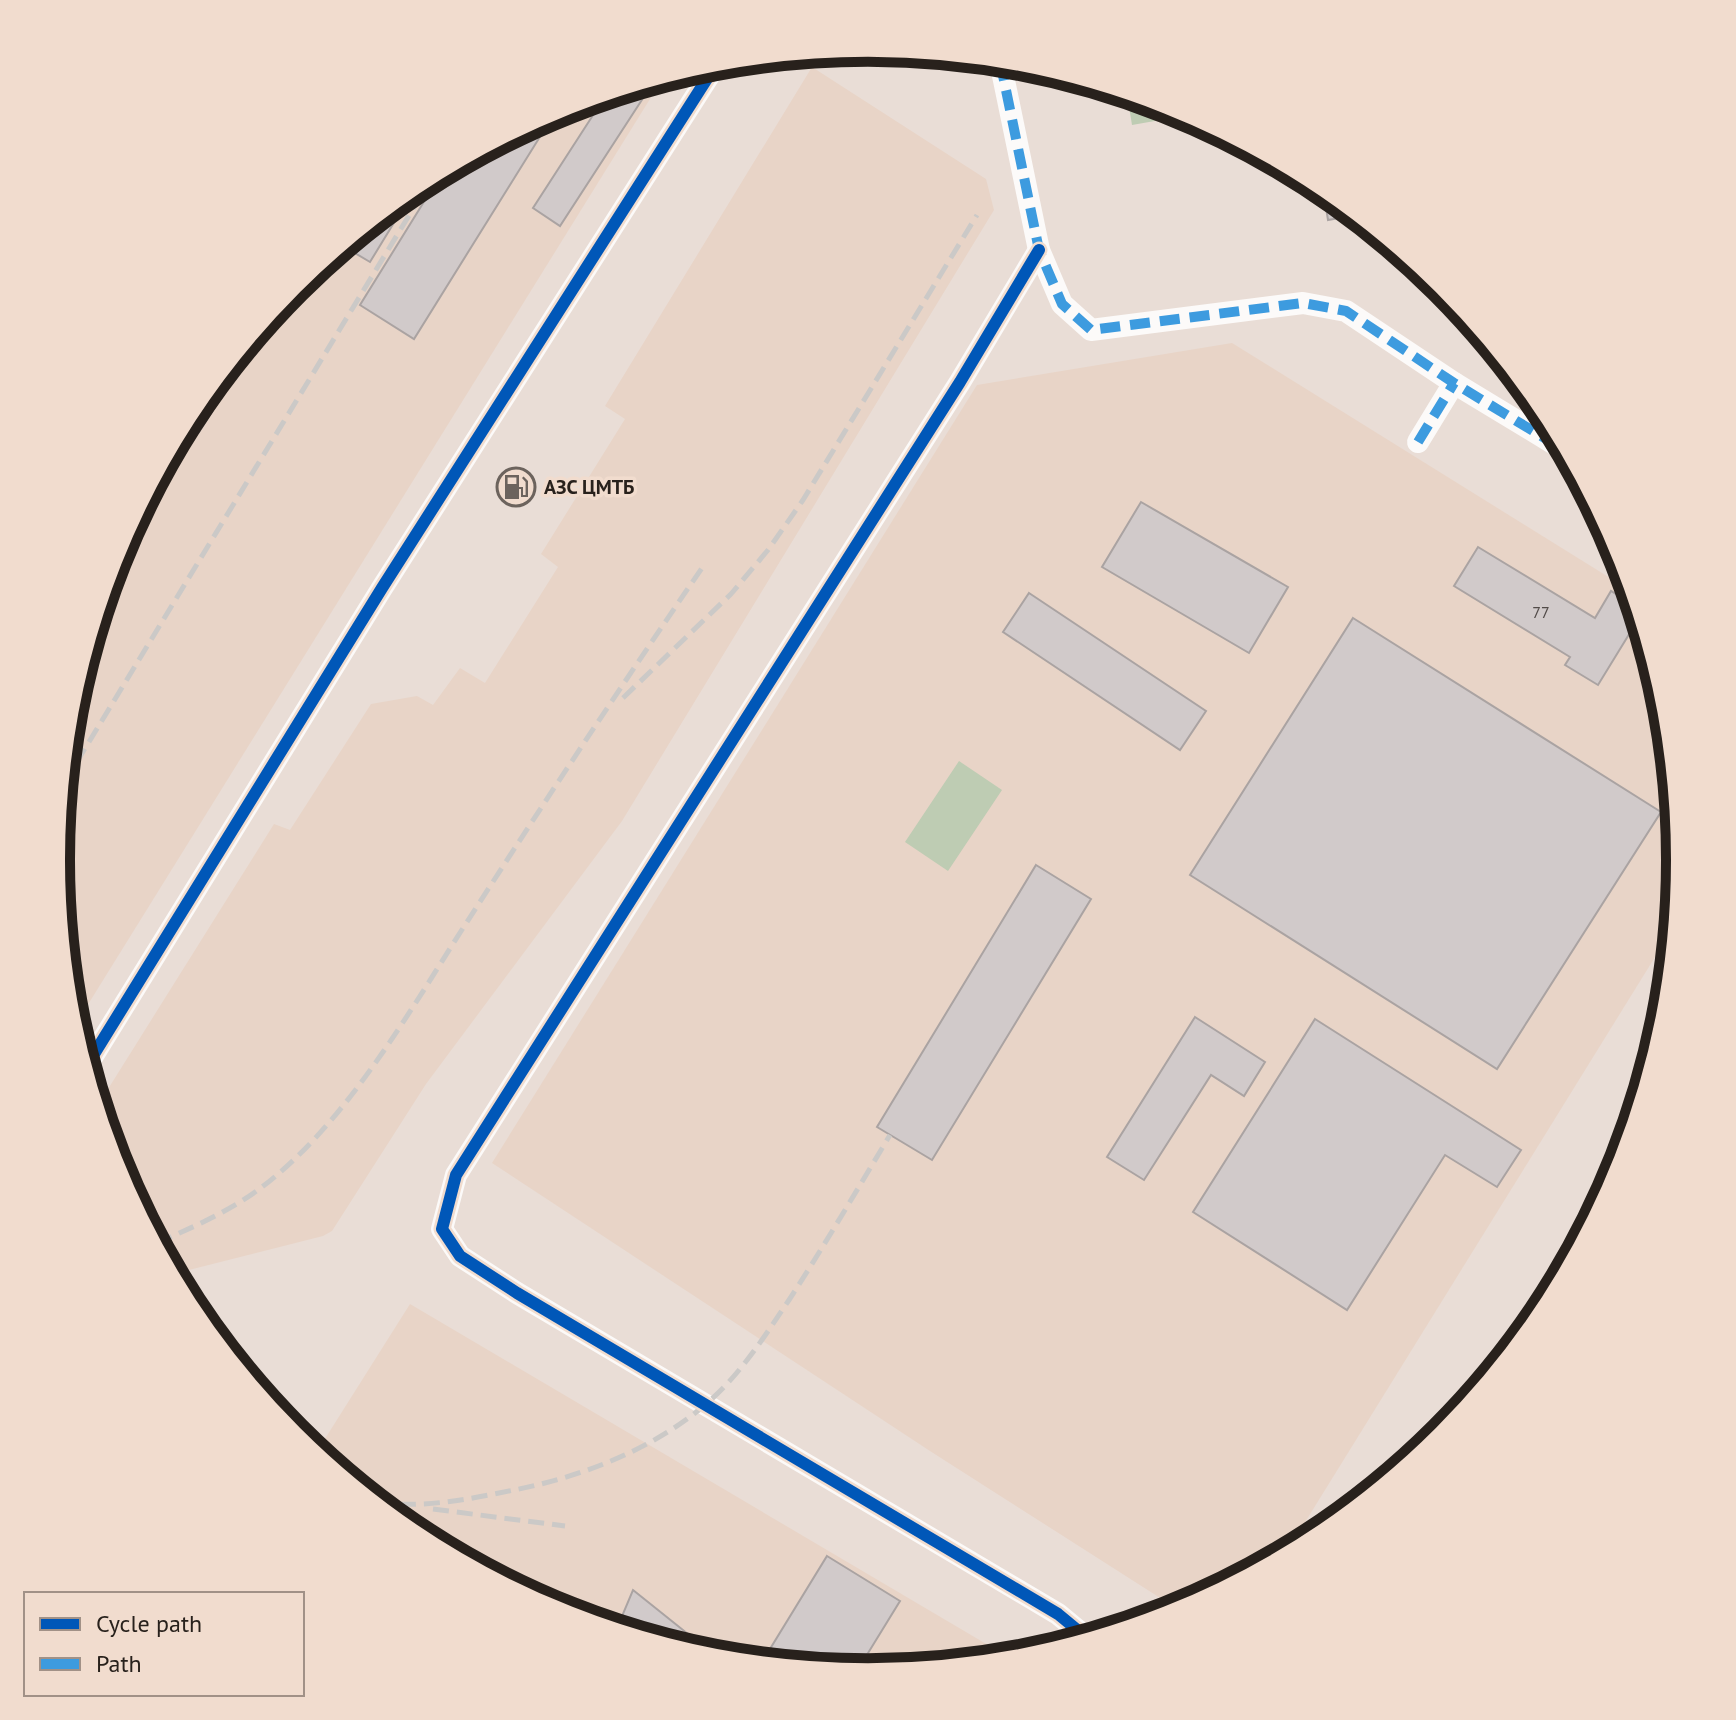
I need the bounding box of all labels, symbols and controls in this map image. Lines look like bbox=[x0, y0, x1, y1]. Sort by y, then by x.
fuel station icon: АЗС ЦМТБ bbox=[495, 466, 537, 508]
place label: АЗС ЦМТБ bbox=[544, 474, 634, 500]
house number: 77 bbox=[1532, 602, 1550, 622]
legend bbox=[24, 1592, 304, 1696]
text: Cycle path bbox=[96, 1608, 202, 1639]
text: Path bbox=[96, 1648, 142, 1679]

